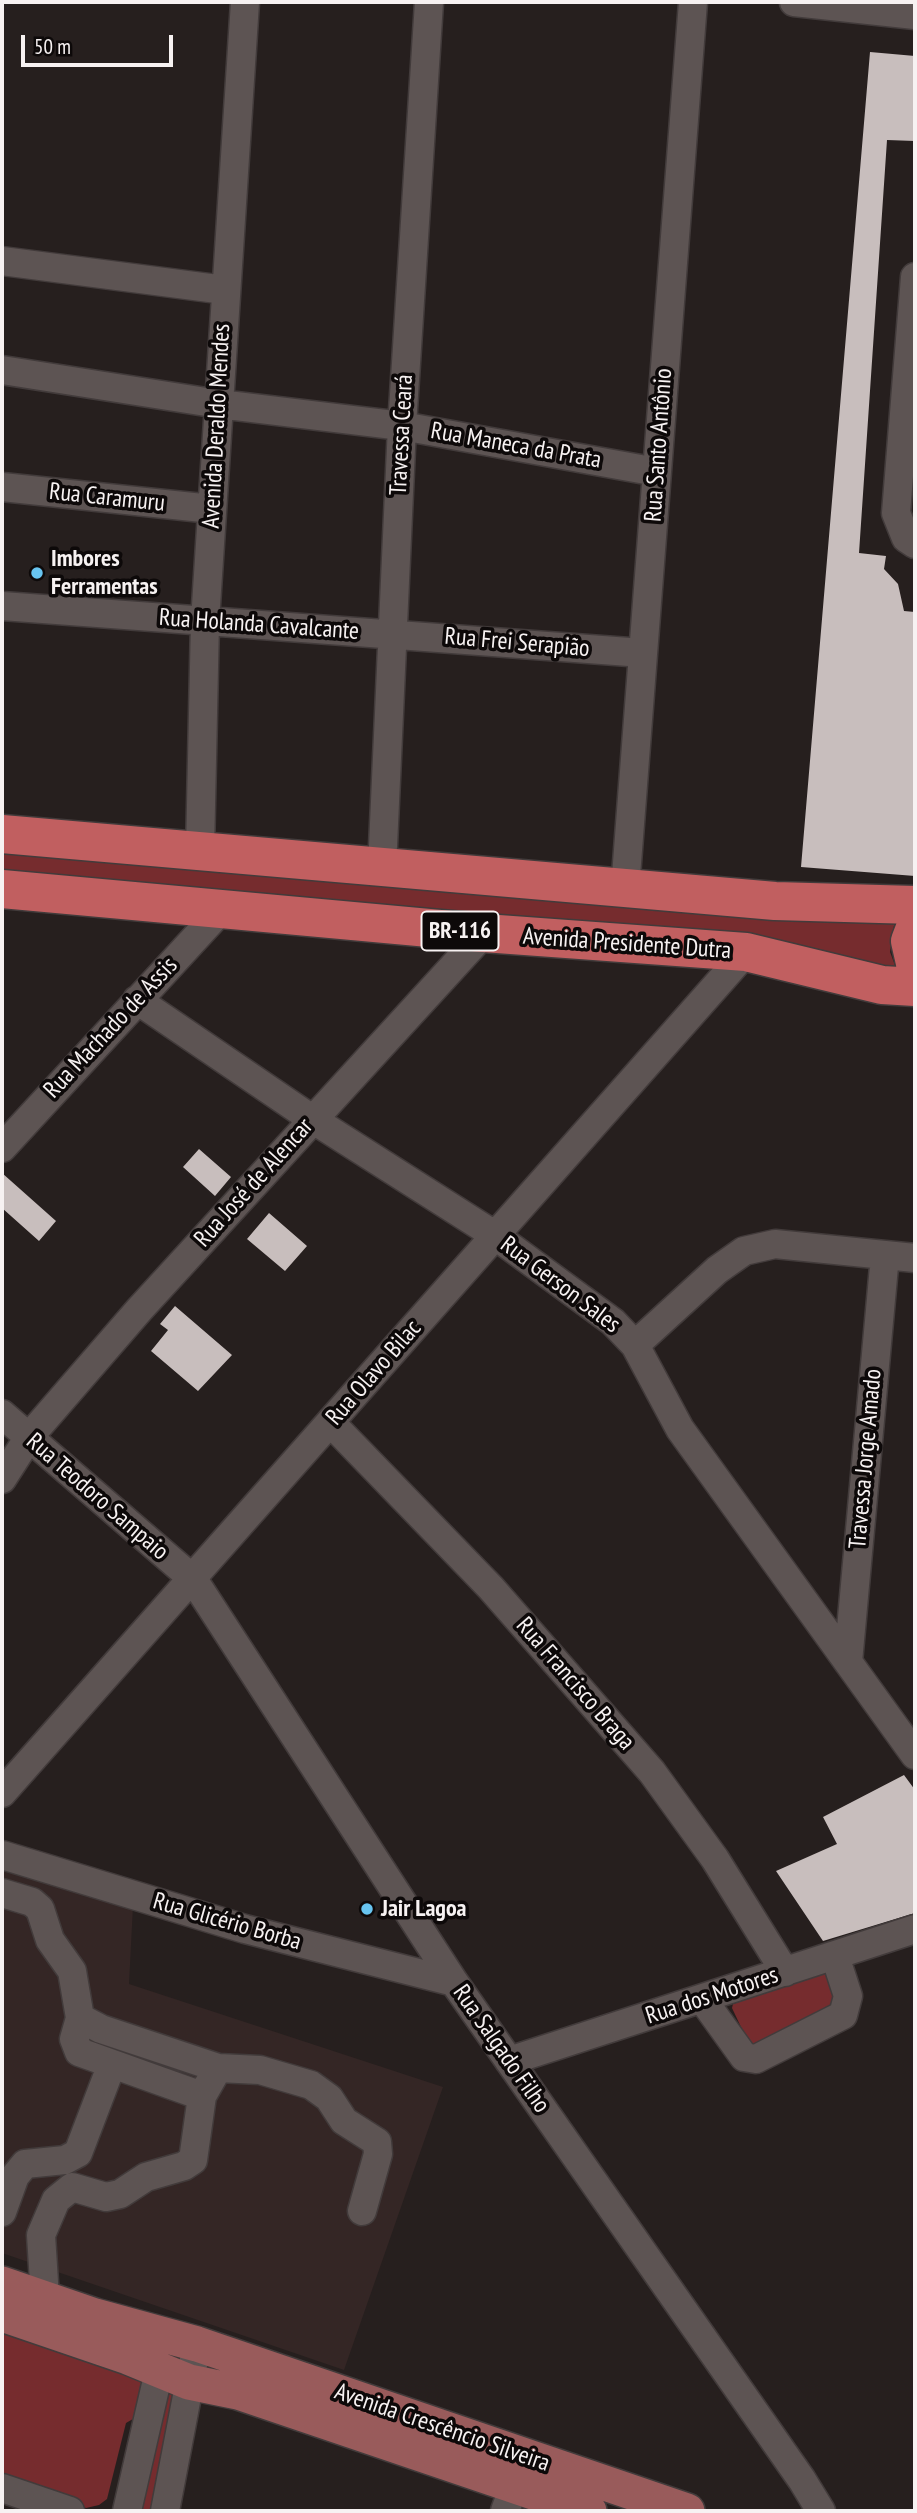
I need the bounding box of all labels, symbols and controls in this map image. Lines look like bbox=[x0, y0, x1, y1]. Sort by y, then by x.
scale bar bbox=[24, 21, 177, 65]
text: 50 m bbox=[34, 33, 71, 60]
street label: Avenida Deraldo Mendes bbox=[197, 323, 237, 529]
street label: Rua Santo Antônio bbox=[639, 367, 679, 523]
street label: Travessa Ceará bbox=[384, 374, 420, 496]
street label: Rua Maneca da Prata bbox=[428, 417, 604, 475]
street label: Rua Caramuru bbox=[48, 478, 166, 518]
place label: Imbores Ferramentas bbox=[51, 545, 158, 601]
marker: Imbores Ferramentas bbox=[29, 565, 45, 581]
street label: Rua Holanda Cavalcante bbox=[158, 604, 360, 646]
street label: Rua Frei Serapião bbox=[443, 622, 591, 664]
road number: BR-116 bbox=[421, 912, 498, 950]
street label: Avenida Presidente Dutra bbox=[522, 922, 732, 966]
street label: Rua Machado de Assis bbox=[38, 951, 184, 1105]
street label: Rua José de Alencar bbox=[189, 1113, 319, 1253]
street label: Rua Gerson Sales bbox=[494, 1231, 626, 1339]
street label: Rua Olavo Bilac bbox=[320, 1314, 428, 1432]
street label: Travessa Jorge Amado bbox=[844, 1368, 888, 1550]
street label: Rua Teodoro Sampaio bbox=[20, 1427, 174, 1567]
street label: Rua Francisco Braga bbox=[510, 1612, 640, 1756]
street label: Rua Glicério Borba bbox=[150, 1887, 304, 1957]
place label: Jair Lagoa bbox=[381, 1895, 467, 1923]
marker: Jair Lagoa bbox=[359, 1901, 375, 1917]
street label: Rua dos Motores bbox=[642, 1961, 782, 2031]
street label: Rua Salgado Filho bbox=[446, 1979, 556, 2119]
street label: Avenida Crescêncio Silveira bbox=[331, 2378, 553, 2478]

